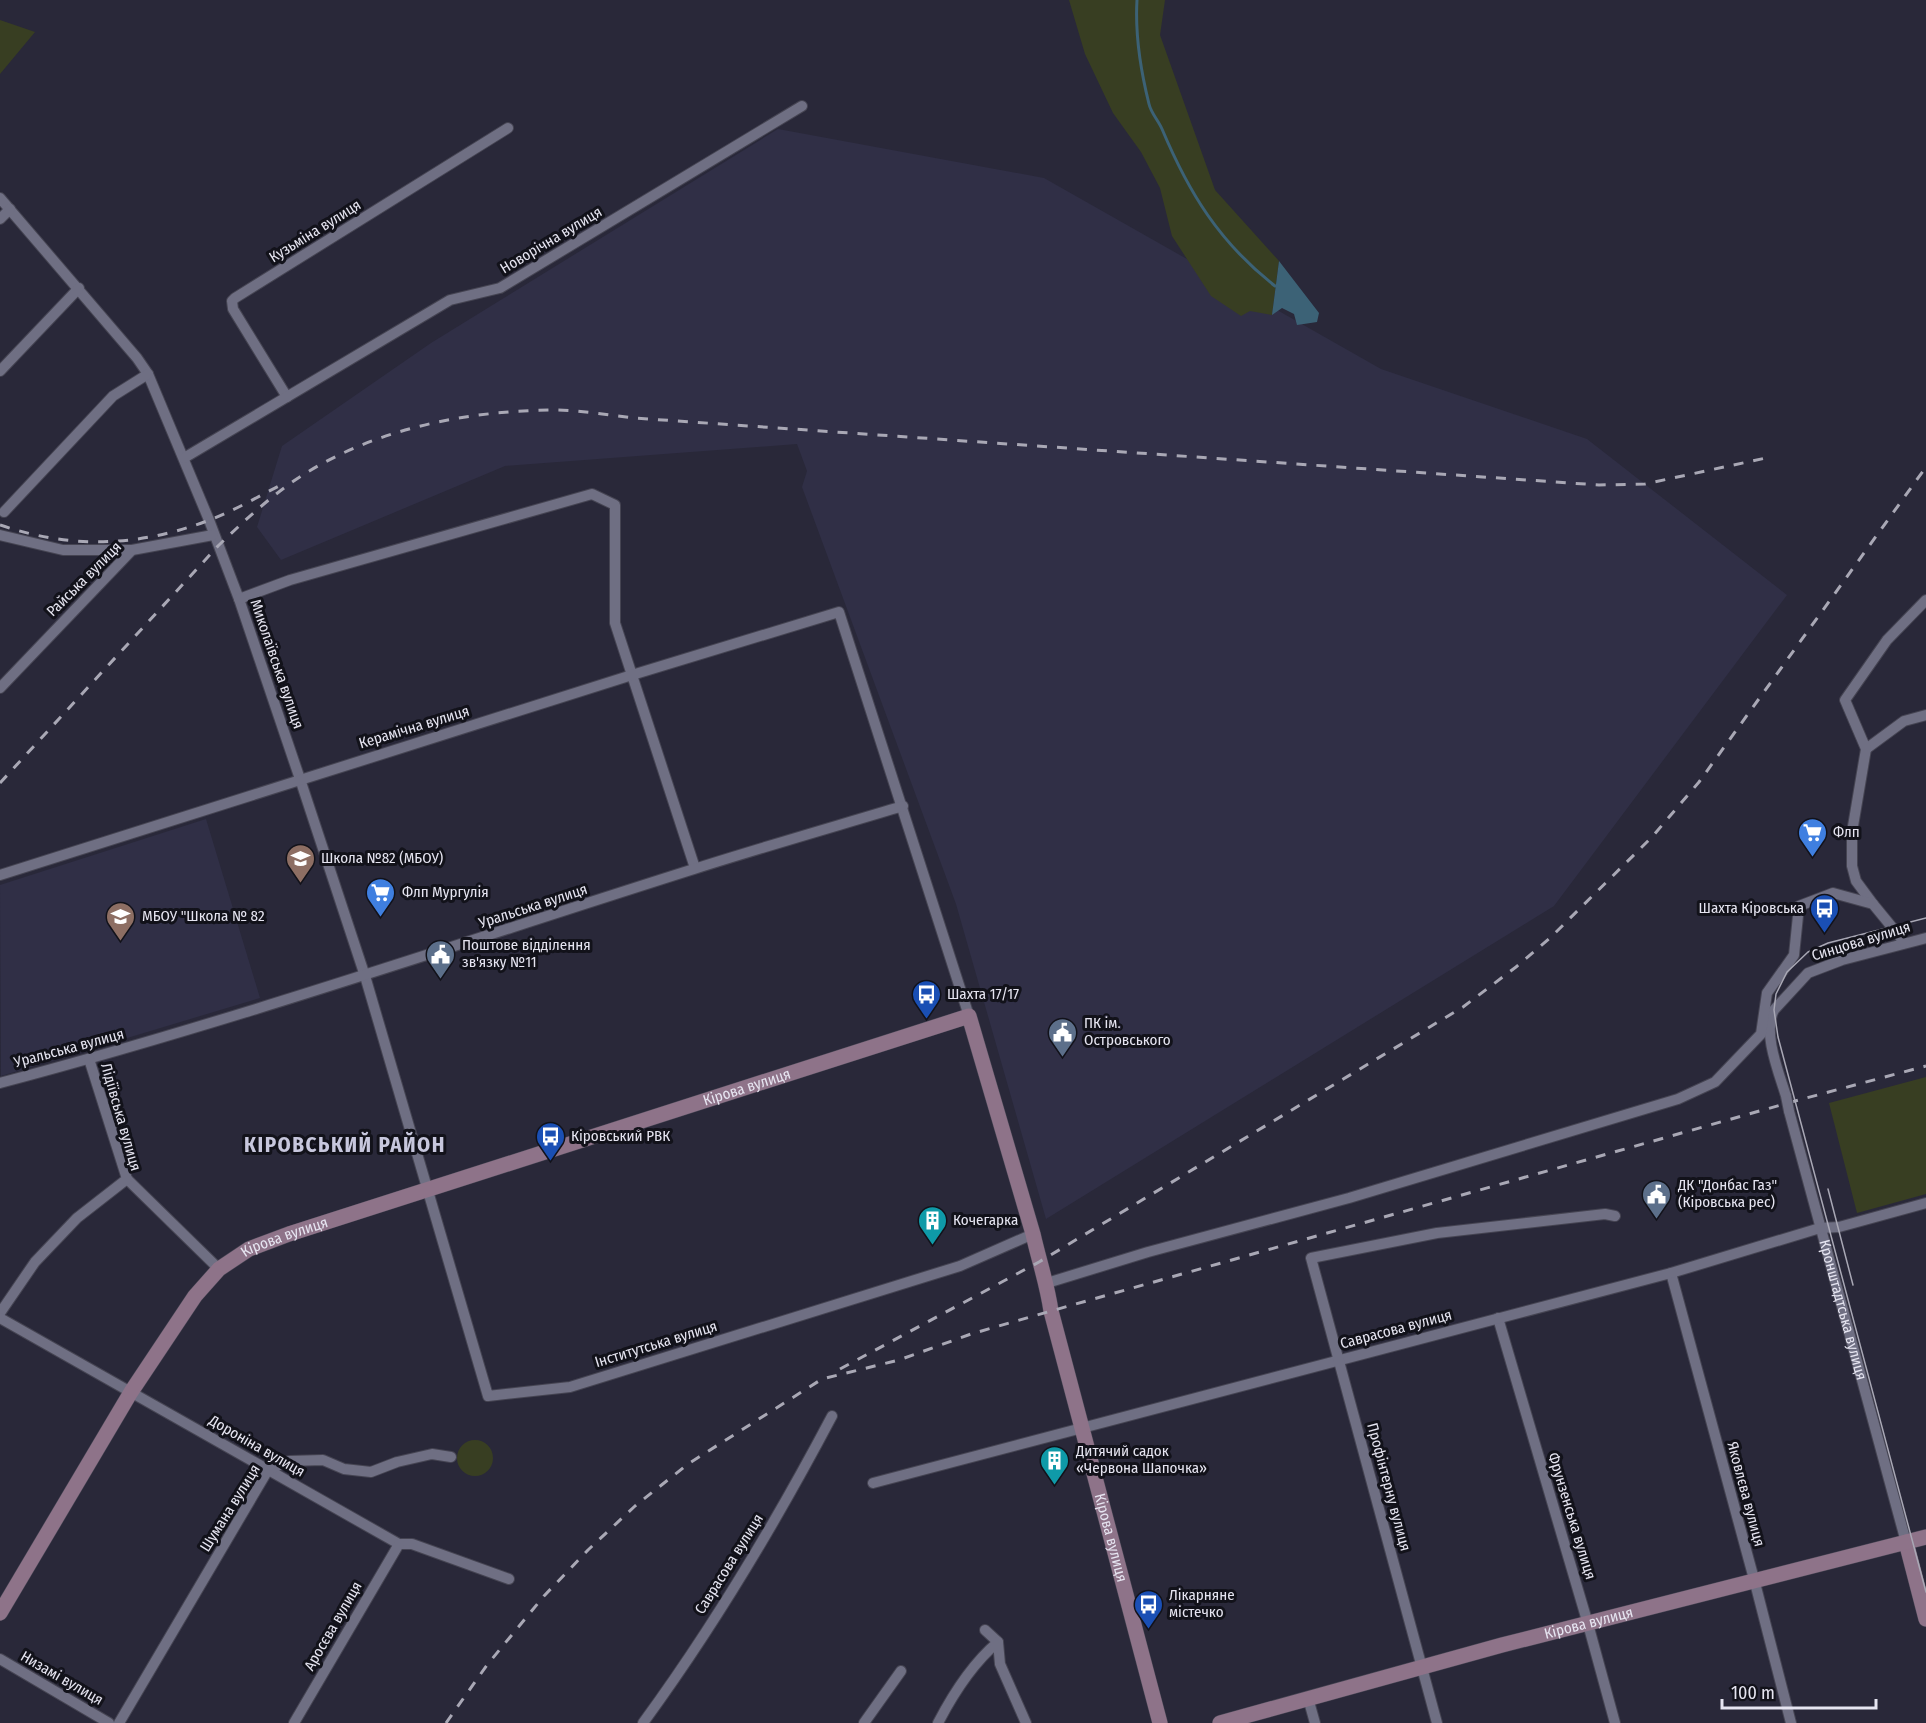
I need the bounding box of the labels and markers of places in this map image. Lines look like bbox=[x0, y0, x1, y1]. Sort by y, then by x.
supermarket icon: Флп bbox=[1796, 816, 1828, 858]
place label: Флп bbox=[1833, 823, 1860, 841]
school or university icon: Школа №82 (МБОУ) bbox=[284, 842, 316, 884]
place label: Школа №82 (МБОУ) bbox=[321, 849, 443, 867]
supermarket icon: Флп Мургулія bbox=[365, 876, 397, 918]
place label: Флп Мургулія bbox=[402, 883, 489, 901]
bus stop icon: Шахта Кіровська bbox=[1809, 892, 1841, 934]
place label: Шахта Кіровська bbox=[1699, 899, 1804, 917]
school or university icon: МБОУ "Школа № 82 bbox=[105, 900, 137, 942]
place label: МБОУ "Школа № 82 bbox=[142, 907, 265, 925]
place label: Поштове відділення зв'язку №11 bbox=[462, 936, 591, 971]
public building icon: Поштове відділення зв'язку №11 bbox=[425, 938, 457, 980]
bus stop icon: Шахта 17/17 bbox=[910, 978, 942, 1020]
place label: Шахта 17/17 bbox=[947, 985, 1019, 1003]
place label: ПК ім. Островського bbox=[1084, 1014, 1171, 1049]
public building icon: ПК ім. Островського bbox=[1047, 1016, 1079, 1058]
bus stop icon: Кіровський РВК bbox=[534, 1120, 566, 1162]
place label: Кіровський РВК bbox=[571, 1127, 670, 1145]
place label: ДК "Донбас Газ" (Кіровська рес) bbox=[1677, 1176, 1777, 1211]
public building icon: ДК "Донбас Газ" (Кіровська рес) bbox=[1641, 1178, 1673, 1220]
building icon: Кочегарка bbox=[916, 1204, 948, 1246]
place label: Кочегарка bbox=[953, 1211, 1018, 1229]
place label: Дитячий садок «Червона Шапочка» bbox=[1075, 1442, 1207, 1477]
building icon: Дитячий садок «Червона Шапочка» bbox=[1039, 1444, 1071, 1486]
place label: Лікарняне містечко bbox=[1169, 1586, 1235, 1621]
bus stop icon: Лікарняне містечко bbox=[1132, 1588, 1164, 1630]

